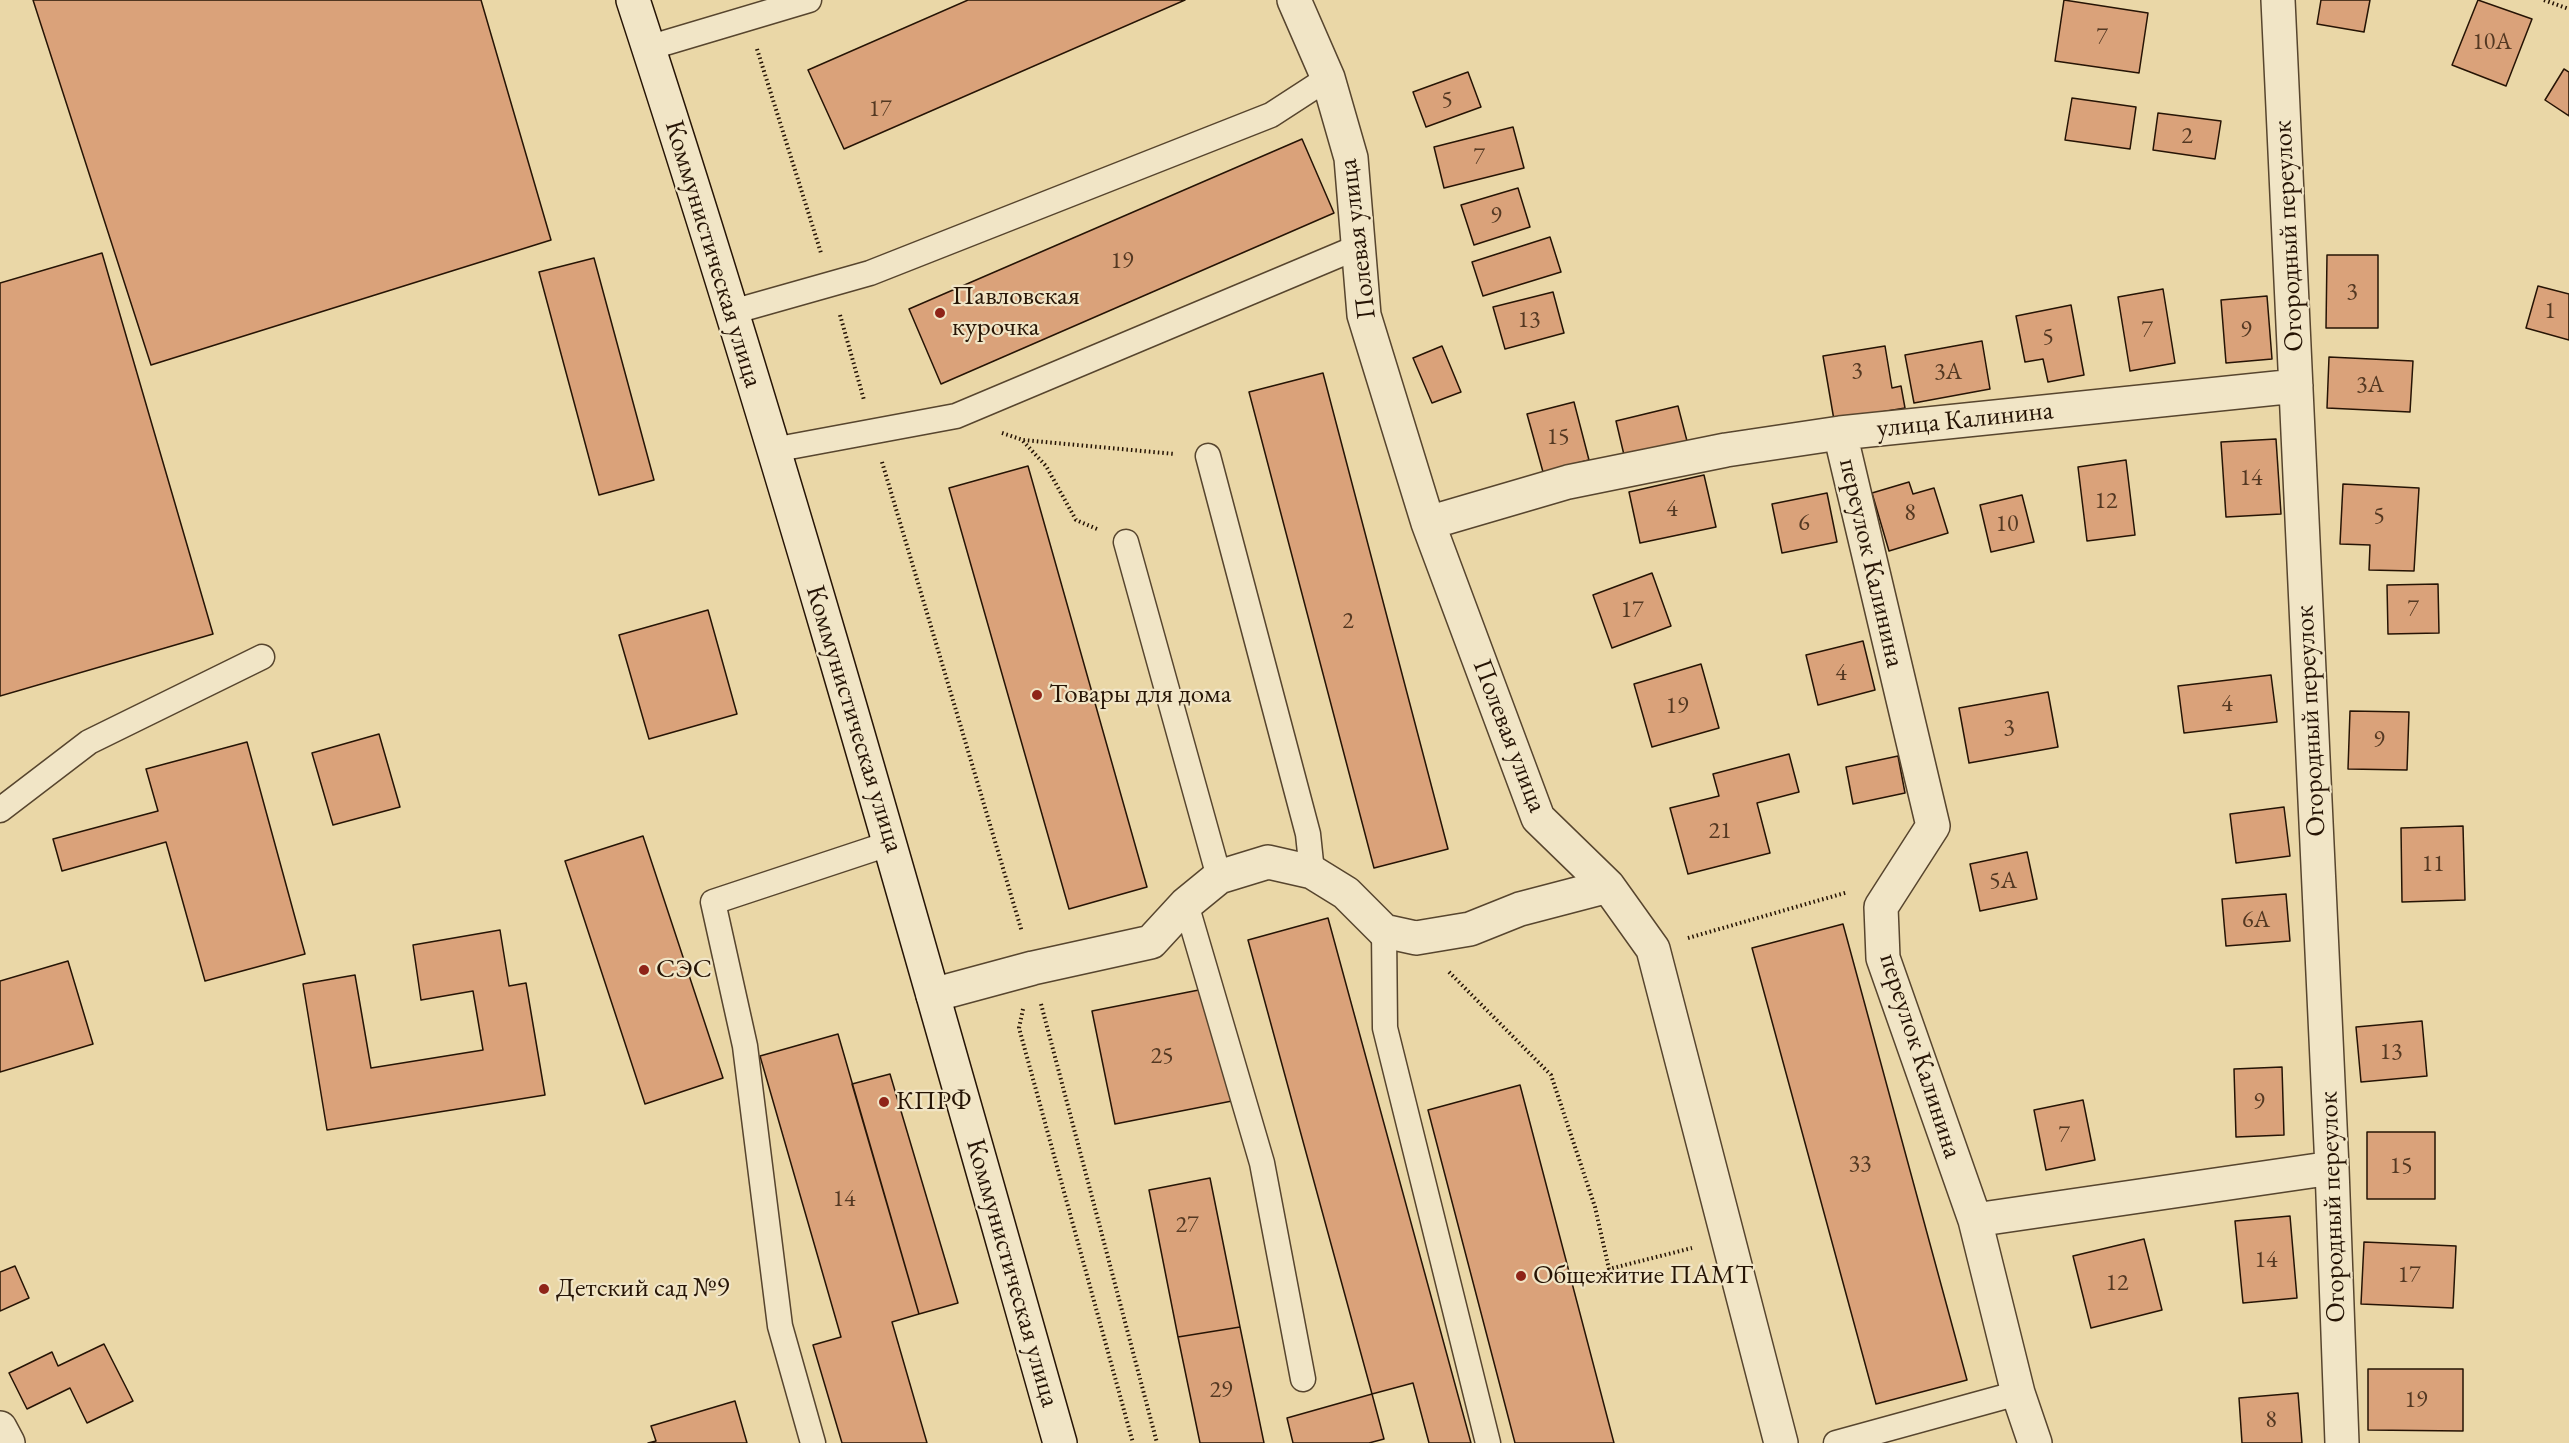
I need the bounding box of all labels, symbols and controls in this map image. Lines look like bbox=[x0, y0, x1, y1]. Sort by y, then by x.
house number: 7 bbox=[2096, 23, 2108, 51]
house number: 10А bbox=[2472, 28, 2512, 56]
house number: 5 bbox=[1441, 86, 1453, 114]
house number: 17 bbox=[868, 95, 892, 123]
street label: Коммунистическая улица bbox=[657, 117, 769, 391]
street label: Огородный переулок bbox=[2267, 119, 2311, 353]
house number: 2 bbox=[2181, 122, 2193, 150]
house number: 7 bbox=[1473, 143, 1485, 171]
street label: Полевая улица bbox=[1332, 157, 1384, 321]
house number: 9 bbox=[1490, 202, 1502, 230]
house number: 19 bbox=[1110, 247, 1134, 275]
house number: 3 bbox=[2346, 278, 2358, 306]
place label: Павловская курочка bbox=[952, 281, 1080, 344]
house number: 1 bbox=[2544, 297, 2556, 325]
marker: Павловская курочка bbox=[933, 306, 947, 320]
house number: 13 bbox=[1517, 306, 1541, 334]
house number: 7 bbox=[2141, 316, 2153, 344]
house number: 9 bbox=[2240, 316, 2252, 344]
house number: 5 bbox=[2042, 323, 2054, 351]
house number: 3 bbox=[1851, 357, 1863, 385]
house number: 3А bbox=[1934, 358, 1962, 386]
house number: 3А bbox=[2356, 371, 2384, 399]
street label: улица Калинина bbox=[1875, 395, 2055, 445]
house number: 15 bbox=[1546, 423, 1570, 451]
street label: переулок Калинина bbox=[1831, 455, 1911, 671]
house number: 14 bbox=[2239, 464, 2263, 492]
house number: 12 bbox=[2094, 487, 2118, 515]
house number: 4 bbox=[1666, 495, 1678, 523]
house number: 8 bbox=[1904, 499, 1916, 527]
house number: 5 bbox=[2373, 502, 2385, 530]
house number: 6 bbox=[1798, 509, 1810, 537]
house number: 10 bbox=[1995, 510, 2019, 538]
street label: Коммунистическая улица bbox=[798, 582, 910, 856]
house number: 7 bbox=[2407, 595, 2419, 623]
house number: 17 bbox=[1620, 596, 1644, 624]
street label: Огородный переулок bbox=[2289, 604, 2333, 838]
house number: 2 bbox=[1342, 607, 1354, 635]
street label: Полевая улица bbox=[1465, 655, 1553, 817]
house number: 4 bbox=[1835, 659, 1847, 687]
place label: Товары для дома bbox=[1049, 679, 1232, 711]
marker: Товары для дома bbox=[1030, 688, 1044, 702]
house number: 4 bbox=[2221, 690, 2233, 718]
house number: 19 bbox=[1665, 692, 1689, 720]
house number: 3 bbox=[2003, 714, 2015, 742]
house number: 9 bbox=[2373, 726, 2385, 754]
house number: 21 bbox=[1708, 817, 1732, 845]
house number: 11 bbox=[2421, 850, 2445, 878]
house number: 5А bbox=[1989, 867, 2017, 895]
house number: 6А bbox=[2242, 906, 2270, 934]
street label: переулок Калинина bbox=[1872, 949, 1968, 1163]
place label: СЭС bbox=[656, 954, 712, 986]
marker: СЭС bbox=[637, 963, 651, 977]
house number: 13 bbox=[2379, 1038, 2403, 1066]
house number: 25 bbox=[1150, 1042, 1174, 1070]
place label: КПРФ bbox=[896, 1086, 972, 1118]
house number: 9 bbox=[2253, 1088, 2265, 1116]
street label: Огородный переулок bbox=[2313, 1091, 2353, 1323]
marker: КПРФ bbox=[877, 1095, 891, 1109]
house number: 7 bbox=[2058, 1121, 2070, 1149]
street label: Коммунистическая улица bbox=[958, 1135, 1066, 1411]
house number: 33 bbox=[1848, 1150, 1872, 1178]
house number: 15 bbox=[2389, 1152, 2413, 1180]
house number: 14 bbox=[832, 1185, 856, 1213]
house number: 27 bbox=[1175, 1211, 1199, 1239]
house number: 14 bbox=[2254, 1246, 2278, 1274]
place label: Общежитие ПАМТ bbox=[1533, 1260, 1753, 1292]
house number: 17 bbox=[2397, 1261, 2421, 1289]
marker: Общежитие ПАМТ bbox=[1514, 1269, 1528, 1283]
house number: 12 bbox=[2105, 1269, 2129, 1297]
place label: Детский сад №9 bbox=[556, 1273, 729, 1305]
marker: Детский сад №9 bbox=[537, 1282, 551, 1296]
house number: 29 bbox=[1209, 1376, 1233, 1404]
house number: 19 bbox=[2404, 1386, 2428, 1414]
house number: 8 bbox=[2265, 1406, 2277, 1434]

